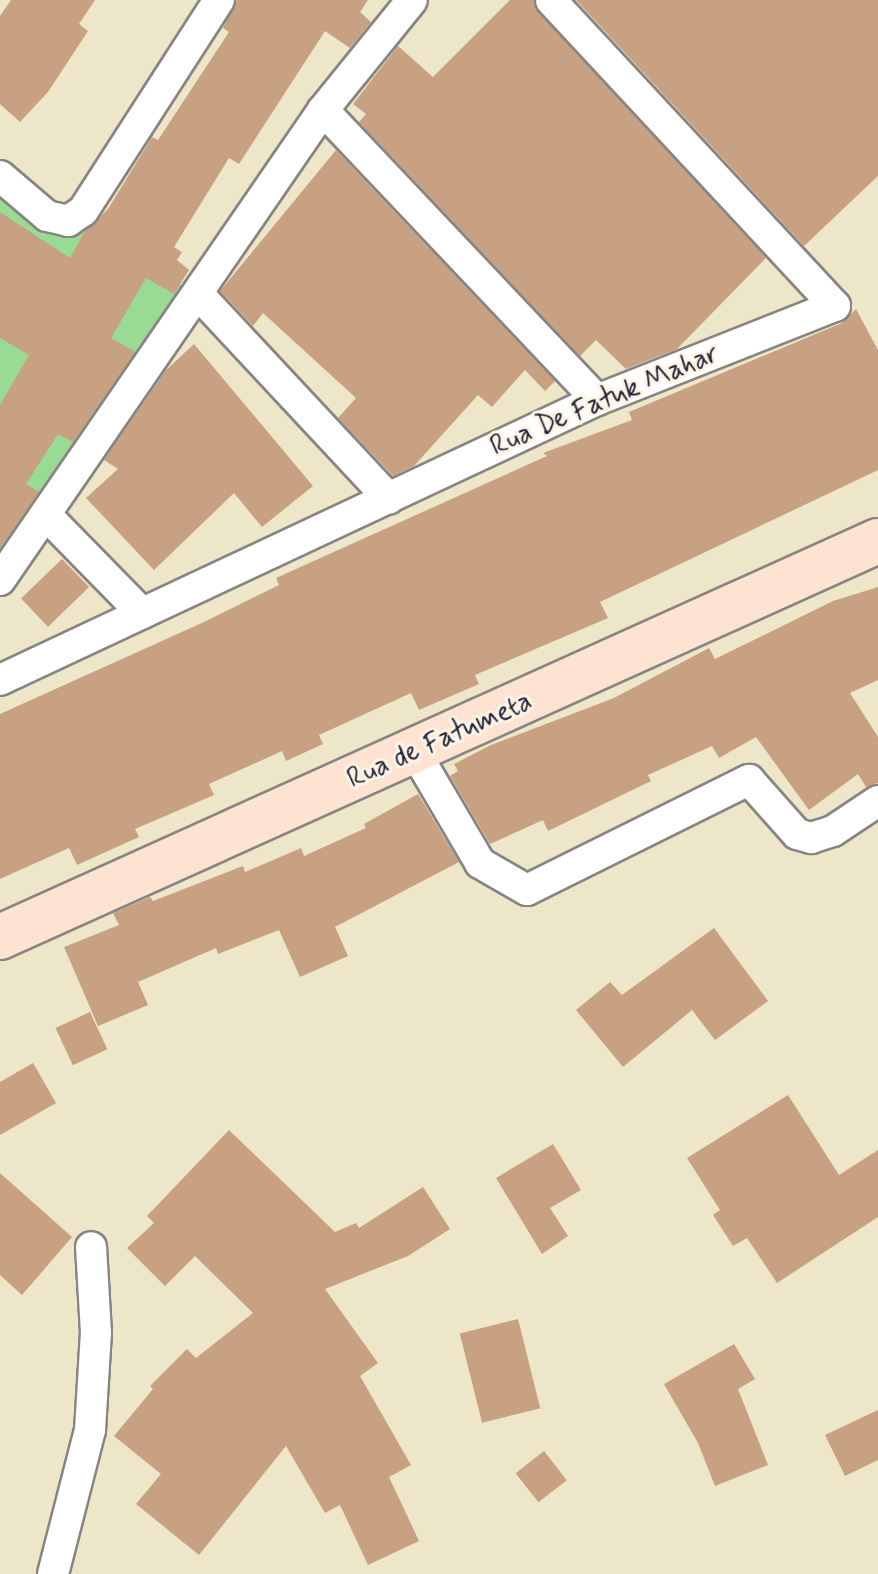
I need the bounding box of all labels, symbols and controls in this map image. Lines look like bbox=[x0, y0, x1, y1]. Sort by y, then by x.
street label: Rua De Fatuk Mahar bbox=[485, 338, 725, 464]
street label: Rua de Fatumeta bbox=[343, 685, 537, 797]

